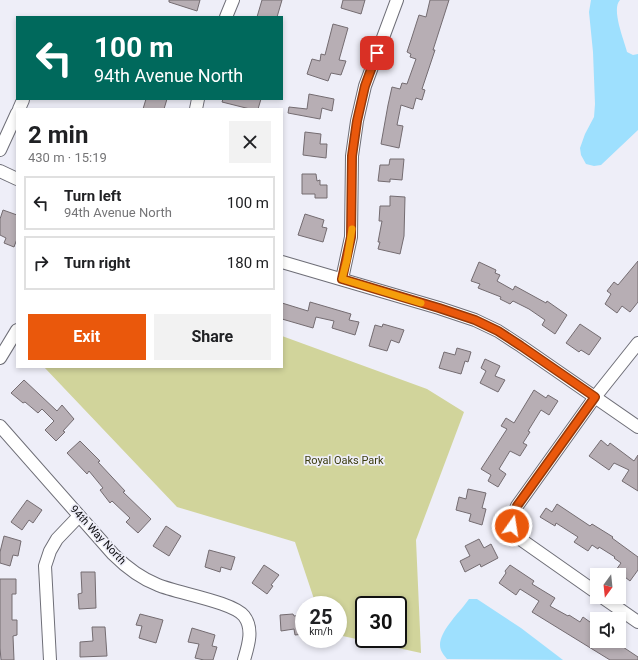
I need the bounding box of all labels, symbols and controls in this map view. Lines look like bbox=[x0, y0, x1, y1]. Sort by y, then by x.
text: 100 m bbox=[94, 31, 173, 64]
icon: left bbox=[28, 32, 80, 84]
pin bbox=[360, 36, 394, 70]
icon: arrive bbox=[366, 42, 388, 64]
text: 94th Avenue North bbox=[94, 65, 243, 86]
text: 2 min bbox=[28, 121, 88, 149]
button: close bbox=[229, 121, 271, 163]
text: 430 m · 15:19 bbox=[28, 150, 107, 165]
text: Turn left bbox=[64, 187, 121, 205]
icon: left bbox=[30, 192, 52, 214]
text: 100 m bbox=[227, 194, 269, 212]
text: 94th Avenue North bbox=[64, 205, 172, 220]
icon: right bbox=[30, 252, 52, 274]
text: Turn right bbox=[64, 254, 130, 272]
text: 180 m bbox=[227, 254, 269, 272]
button: Exit bbox=[28, 314, 146, 360]
button: Share bbox=[154, 314, 271, 360]
park label: Royal Oaks Park bbox=[304, 454, 384, 467]
street label: 94th Way North bbox=[67, 503, 129, 567]
position arrow bbox=[491, 505, 533, 547]
north arrow bbox=[590, 568, 626, 604]
map controls bbox=[590, 568, 626, 648]
speed limit sign: 30 bbox=[355, 596, 407, 648]
text: 25 bbox=[310, 605, 332, 629]
button: sound bbox=[590, 612, 626, 648]
text: km/h bbox=[309, 626, 333, 637]

